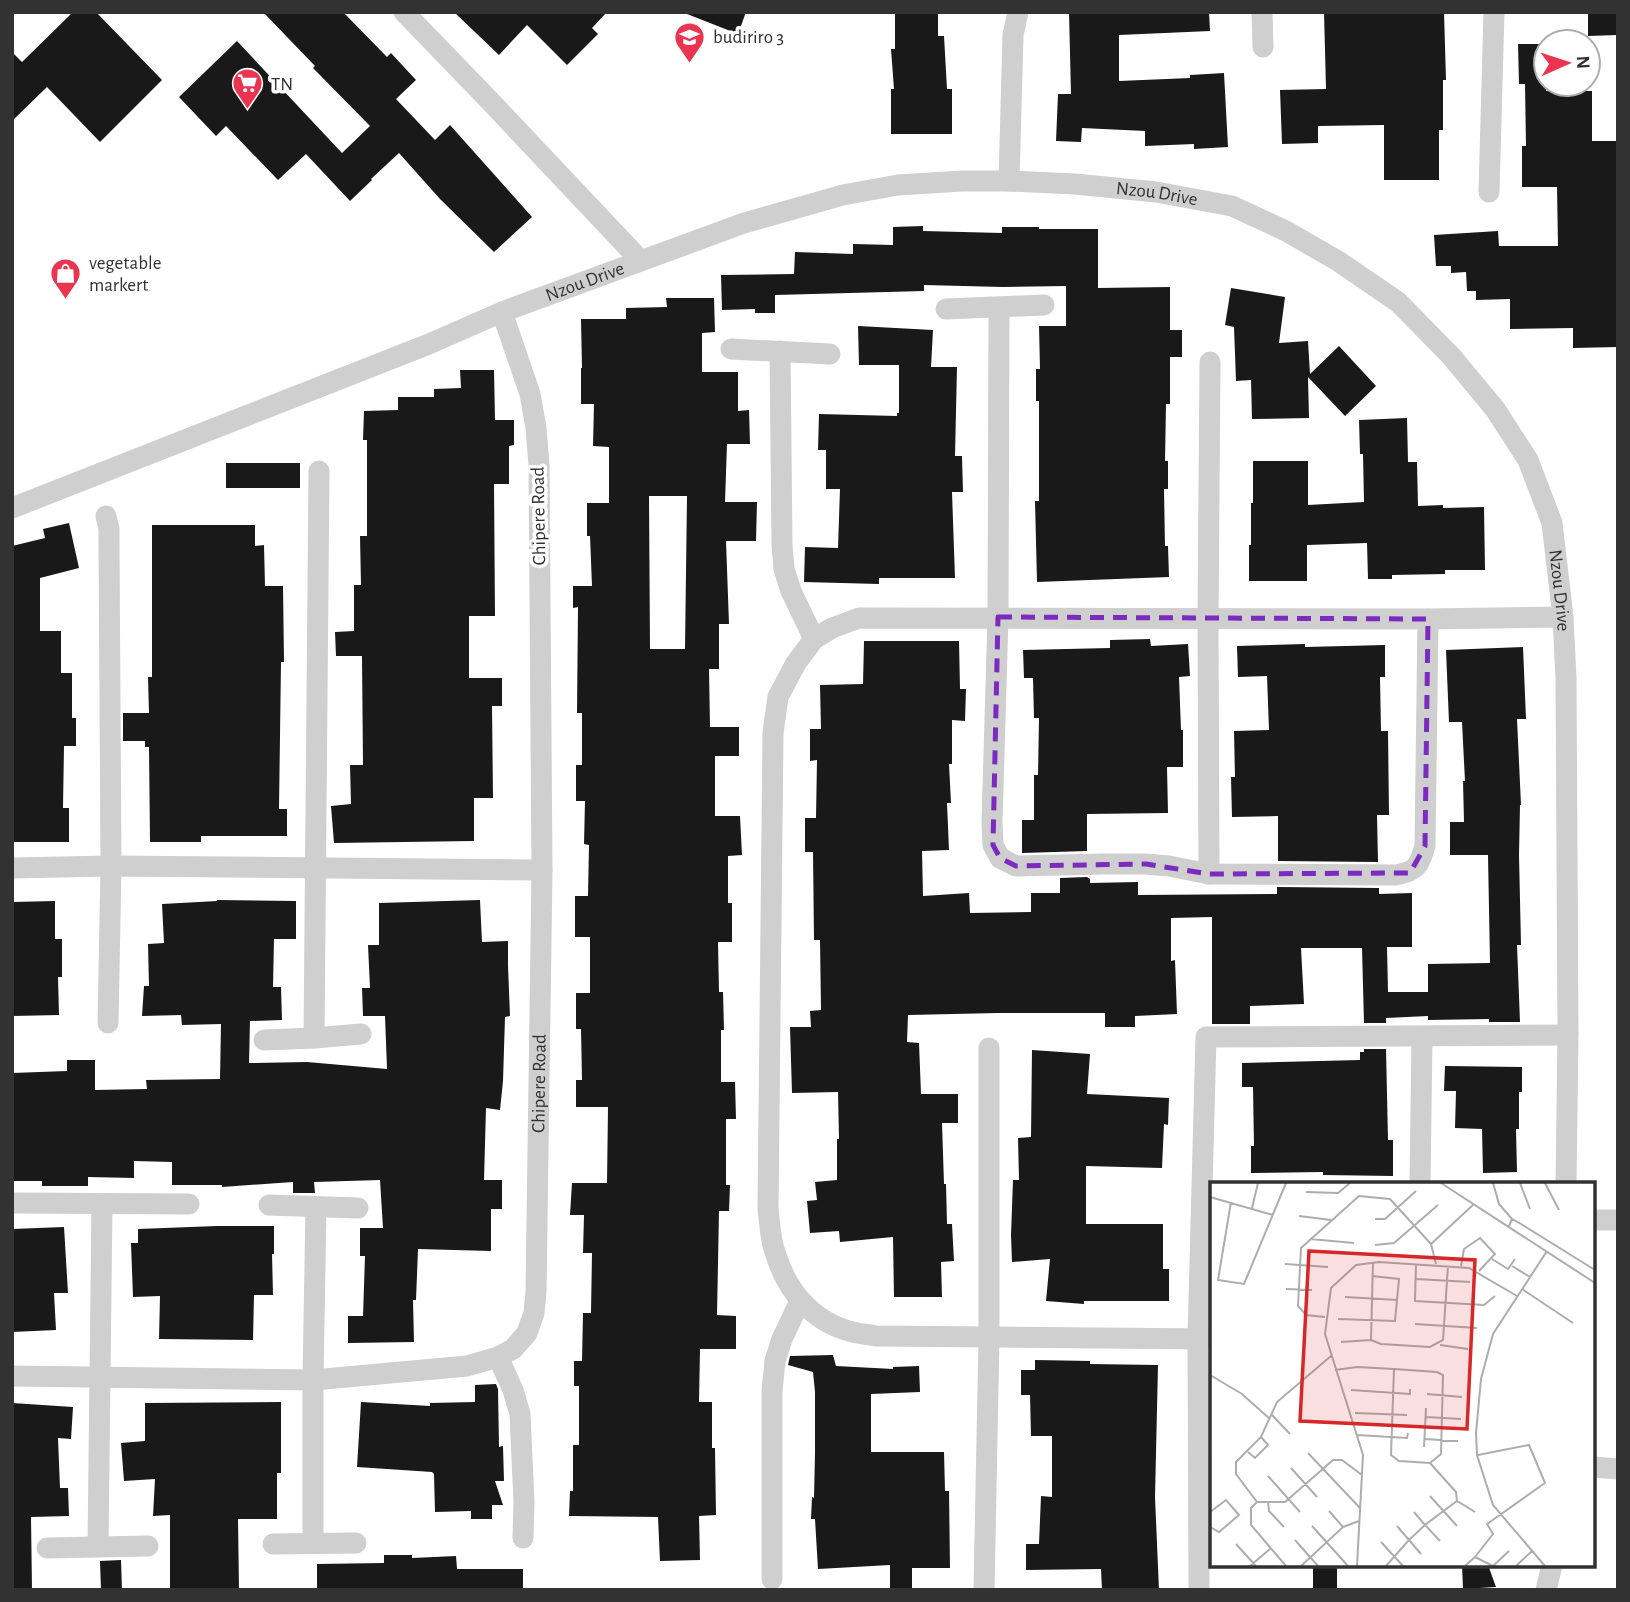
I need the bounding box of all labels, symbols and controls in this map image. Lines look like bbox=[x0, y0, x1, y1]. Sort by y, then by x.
school or university icon: budiriro 3 bbox=[673, 20, 707, 64]
place label: budiriro 3 bbox=[713, 28, 784, 47]
north arrow bbox=[1532, 28, 1602, 98]
text: N bbox=[1573, 55, 1592, 69]
supermarket icon: TN bbox=[231, 67, 265, 111]
place label: TN bbox=[271, 75, 293, 94]
street label: Nzou Drive bbox=[1115, 179, 1199, 209]
place label: vegetable markert bbox=[89, 254, 161, 295]
shop icon: vegetable markert bbox=[49, 257, 83, 301]
street label: Nzou Drive bbox=[543, 258, 627, 305]
street label: Chipere Road bbox=[529, 466, 549, 565]
street label: Nzou Drive bbox=[1546, 548, 1573, 632]
street label: Chipere Road bbox=[529, 1034, 549, 1133]
inset map bbox=[1210, 1182, 1595, 1567]

